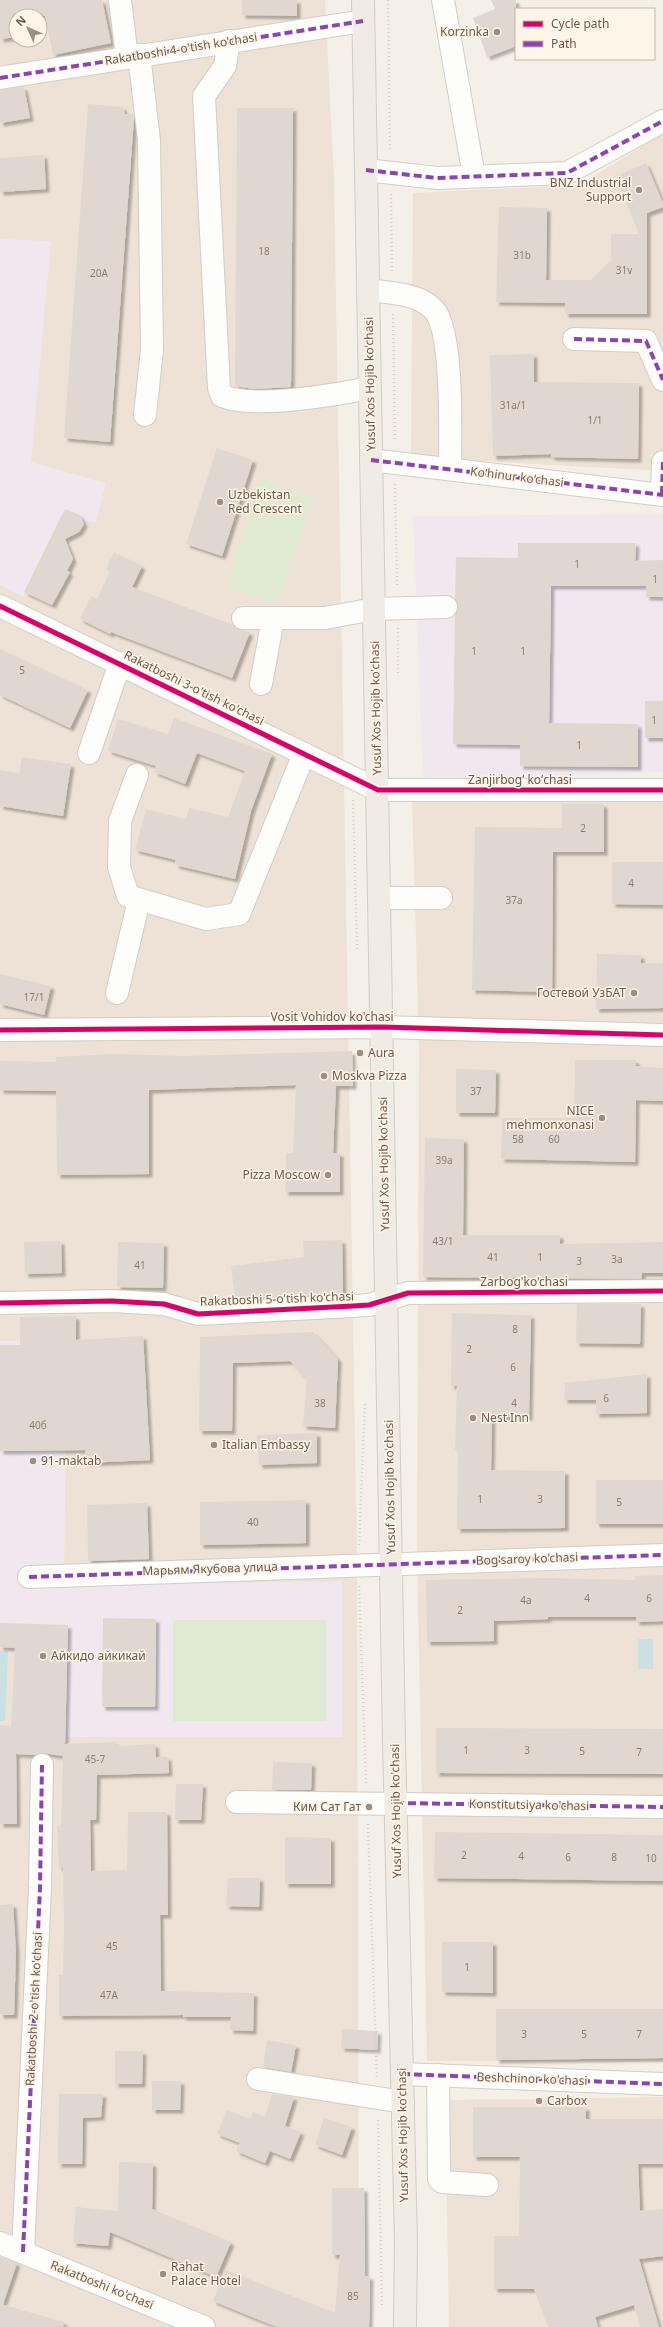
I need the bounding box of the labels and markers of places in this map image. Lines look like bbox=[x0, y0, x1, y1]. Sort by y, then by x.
place label: Korzinka bbox=[440, 23, 489, 40]
marker: Korzinka bbox=[492, 27, 502, 37]
place label: BNZ Industrial Support bbox=[550, 174, 632, 205]
marker: BNZ Industrial Support bbox=[634, 185, 644, 195]
place label: Uzbekistan Red Crescent bbox=[228, 486, 302, 517]
marker: Uzbekistan Red Crescent bbox=[215, 497, 225, 507]
place label: Гостевой УзБАТ bbox=[537, 984, 626, 1001]
marker: Гостевой УзБАТ bbox=[629, 988, 639, 998]
place label: Aura bbox=[368, 1044, 395, 1061]
marker: Aura bbox=[355, 1048, 365, 1058]
place label: Moskva Pizza bbox=[332, 1067, 407, 1084]
marker: Moskva Pizza bbox=[319, 1071, 329, 1081]
place label: NICE mehmonxonasi bbox=[506, 1102, 594, 1133]
marker: NICE mehmonxonasi bbox=[597, 1113, 607, 1123]
place label: Pizza Moscow bbox=[242, 1166, 321, 1183]
marker: Pizza Moscow bbox=[323, 1170, 333, 1180]
place label: Nest Inn bbox=[481, 1409, 529, 1426]
marker: Nest Inn bbox=[468, 1413, 478, 1423]
place label: Italian Embassy bbox=[222, 1436, 311, 1453]
marker: Italian Embassy bbox=[209, 1440, 219, 1450]
place label: 91-maktab bbox=[41, 1452, 101, 1469]
marker: 91-maktab bbox=[28, 1456, 38, 1466]
place label: Айкидо айкикай bbox=[51, 1647, 146, 1664]
marker: Айкидо айкикай bbox=[38, 1651, 48, 1661]
place label: Ким Сат Гат bbox=[293, 1798, 361, 1815]
marker: Ким Сат Гат bbox=[364, 1802, 374, 1812]
place label: Carbox bbox=[547, 2092, 588, 2109]
marker: Carbox bbox=[534, 2096, 544, 2106]
place label: Rahat Palace Hotel bbox=[171, 2258, 241, 2289]
marker: Rahat Palace Hotel bbox=[158, 2269, 168, 2279]

